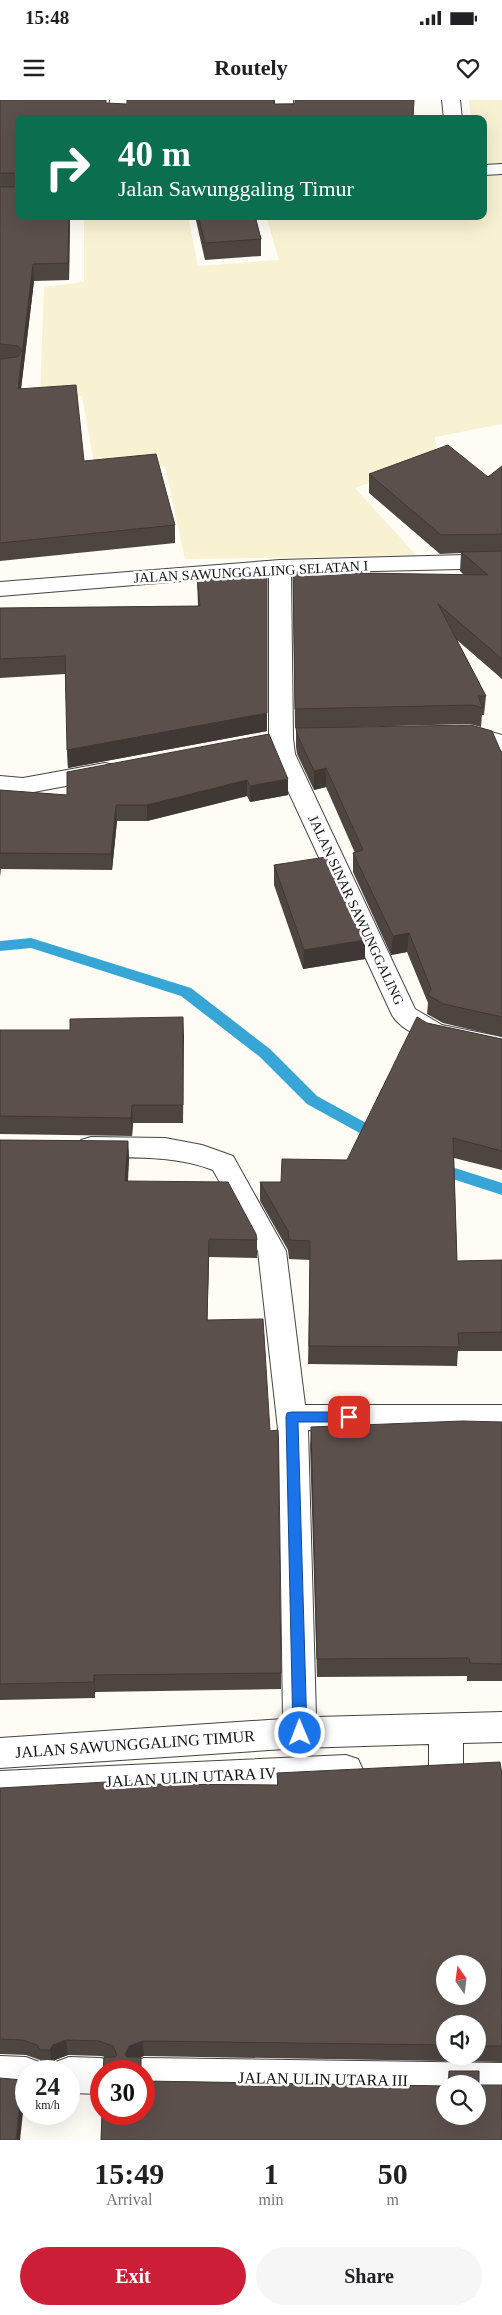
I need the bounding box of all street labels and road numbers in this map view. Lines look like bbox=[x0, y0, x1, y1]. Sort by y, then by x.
street label: JALAN SAWUNGGALING SELATAN I bbox=[133, 558, 369, 586]
street label: JALAN SINAR SAWUNGGALING bbox=[305, 813, 407, 1007]
street label: JALAN SAWUNGGALING TIMUR bbox=[15, 1727, 256, 1761]
street label: JALAN ULIN UTARA IV bbox=[105, 1764, 277, 1790]
street label: JALAN ULIN UTARA III bbox=[238, 2069, 408, 2089]

